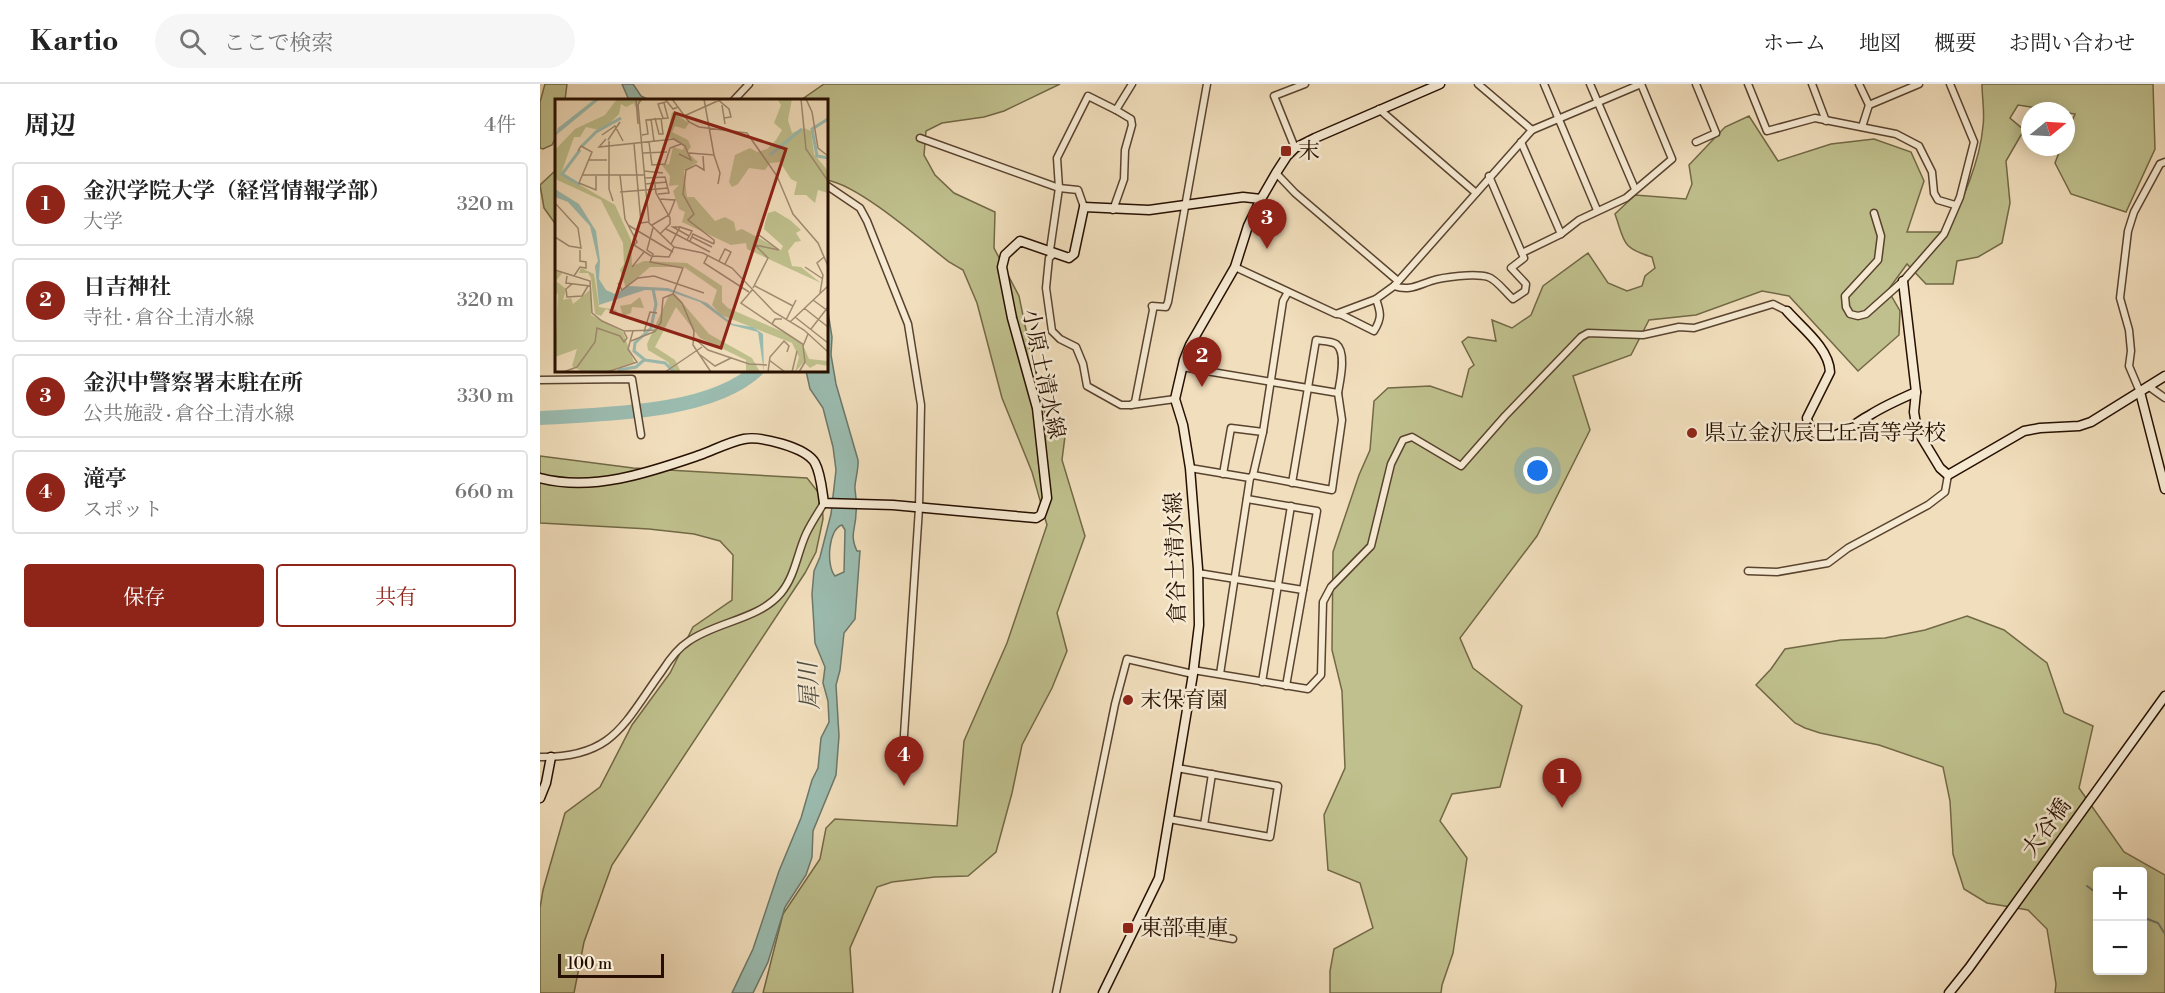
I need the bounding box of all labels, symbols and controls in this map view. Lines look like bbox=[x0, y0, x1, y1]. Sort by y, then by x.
search box bbox=[155, 14, 575, 68]
text: Kartio bbox=[30, 24, 119, 59]
icon: search bbox=[176, 25, 209, 58]
text: ここで検索 bbox=[224, 30, 334, 57]
text: ホーム bbox=[1763, 31, 1826, 57]
text: 地図 bbox=[1859, 31, 1901, 57]
text: 概要 bbox=[1934, 31, 1976, 57]
text: お問い合わせ bbox=[2009, 31, 2135, 57]
inset map bbox=[555, 99, 828, 372]
north arrow bbox=[2021, 102, 2075, 156]
text: 周辺 bbox=[24, 110, 76, 142]
text: 4件 bbox=[484, 113, 516, 138]
place label: 末 bbox=[1298, 138, 1320, 165]
marker: 末 bbox=[1279, 144, 1293, 158]
text: 金沢学院大学（経営情報学部） bbox=[83, 178, 391, 205]
text: 1 bbox=[41, 192, 50, 217]
text: 320 m bbox=[457, 192, 514, 217]
pin: 3 bbox=[1248, 200, 1286, 249]
text: 大学 bbox=[83, 210, 123, 235]
text: 日吉神社 bbox=[83, 274, 171, 301]
text: 2 bbox=[39, 288, 52, 313]
text: 320 m bbox=[457, 288, 514, 313]
text: 寺社 · 倉谷土清水線 bbox=[83, 306, 255, 331]
street label: 小原土清水線 bbox=[1016, 307, 1070, 441]
pin: 2 bbox=[1182, 338, 1222, 387]
text: 金沢中警察署末駐在所 bbox=[83, 370, 303, 397]
text: 3 bbox=[39, 384, 52, 409]
text: 330 m bbox=[457, 384, 514, 409]
text: 公共施設 · 倉谷土清水線 bbox=[83, 402, 295, 427]
place label: 県立金沢辰巳丘高等学校 bbox=[1704, 420, 1946, 447]
marker: 県立金沢辰巳丘高等学校 bbox=[1685, 426, 1699, 440]
your location bbox=[1523, 456, 1552, 485]
text: 滝亭 bbox=[83, 466, 127, 493]
text: 4 bbox=[39, 480, 52, 505]
text: 660 m bbox=[455, 480, 514, 505]
street label: 倉谷土清水線 bbox=[1160, 492, 1192, 624]
text: スポット bbox=[83, 498, 163, 523]
button: 保存 bbox=[24, 564, 264, 627]
button: 共有 bbox=[276, 564, 516, 627]
water label: 犀川 bbox=[794, 658, 826, 711]
place label: 末保育園 bbox=[1140, 687, 1228, 714]
marker: 末保育園 bbox=[1121, 693, 1135, 707]
pin: 4 bbox=[884, 736, 924, 786]
pin: 1 bbox=[1542, 758, 1582, 808]
street label: 大谷橋 bbox=[2017, 793, 2077, 863]
map controls bbox=[2093, 867, 2147, 975]
button: + bbox=[2093, 867, 2147, 921]
place label: 東部車庫 bbox=[1140, 915, 1228, 942]
marker: 東部車庫 bbox=[1121, 921, 1135, 935]
button: − bbox=[2093, 921, 2147, 975]
scale bar bbox=[558, 951, 664, 978]
text: 100 m bbox=[567, 954, 612, 974]

